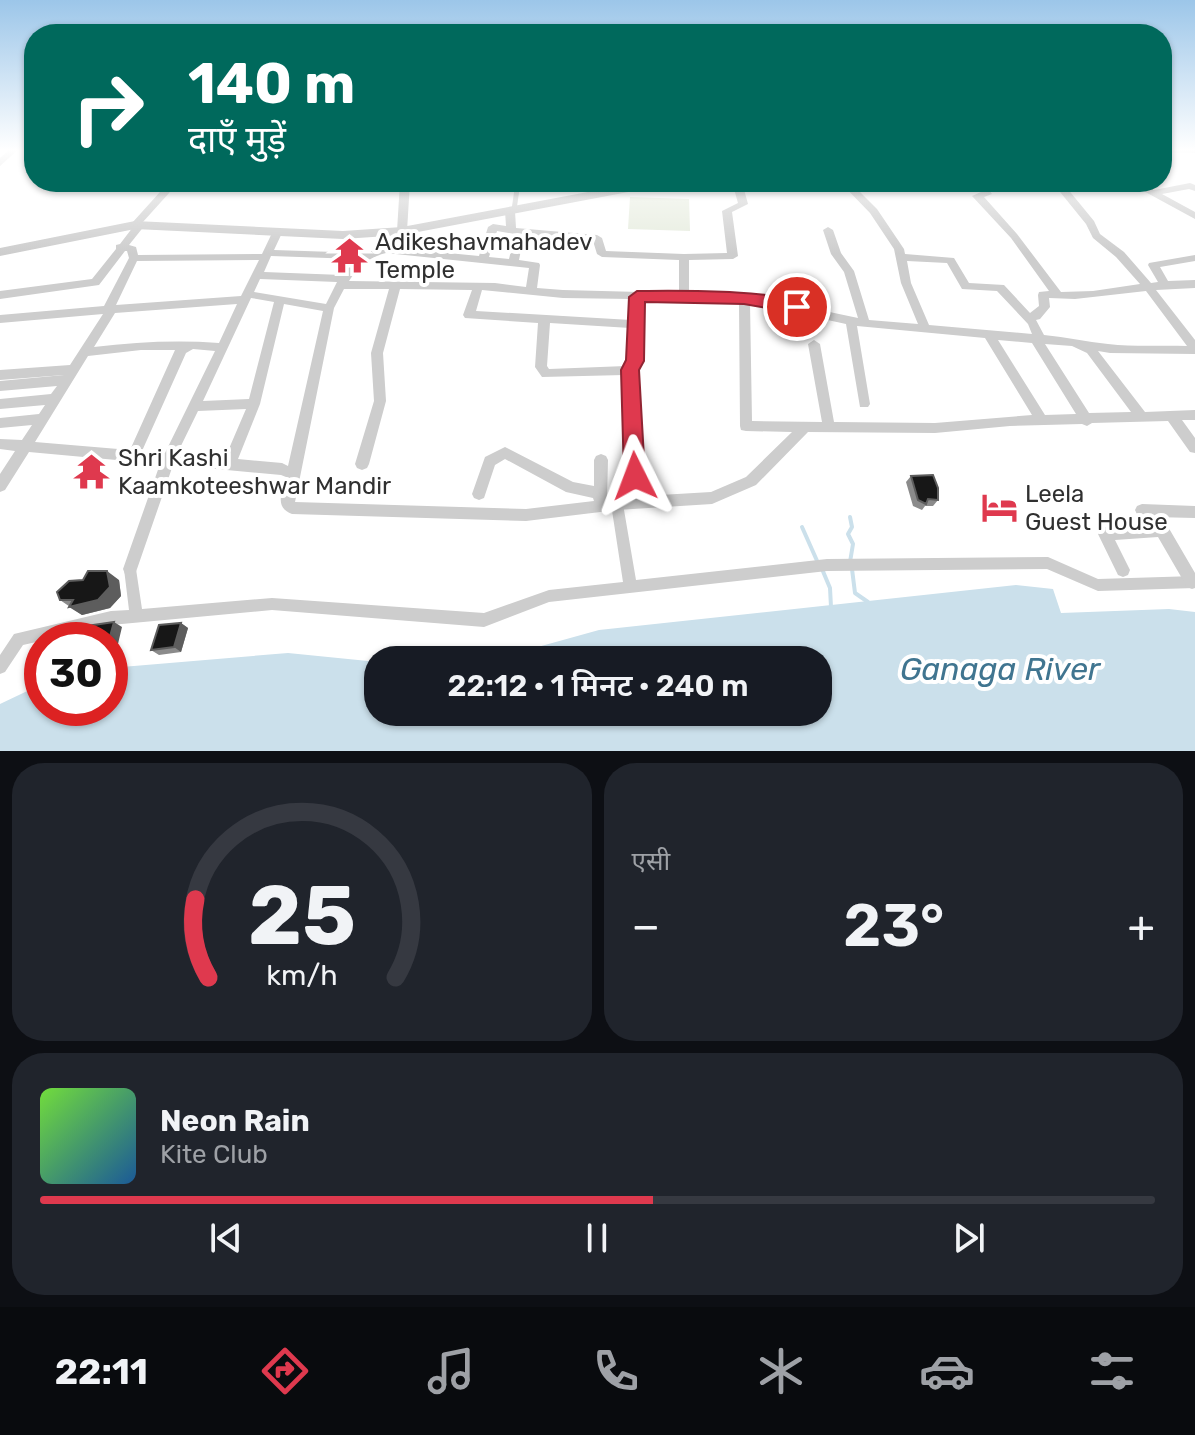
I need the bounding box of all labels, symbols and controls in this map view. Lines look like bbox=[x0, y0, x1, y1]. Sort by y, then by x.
text: 140 m bbox=[188, 51, 355, 117]
icon: right bbox=[56, 56, 160, 160]
text: दाएँ मुड़ें bbox=[188, 118, 286, 161]
place label: Adikeshavmahadev Temple bbox=[375, 228, 592, 284]
temple icon: Adikeshavmahadev Temple bbox=[330, 237, 368, 275]
pin bbox=[763, 273, 831, 341]
icon: arrive bbox=[775, 285, 819, 329]
position arrow bbox=[593, 434, 677, 518]
place label: Shri Kashi Kaamkoteeshwar Mandir bbox=[118, 444, 391, 500]
temple icon: Shri Kashi Kaamkoteeshwar Mandir bbox=[73, 453, 111, 491]
place label: Leela Guest House bbox=[1025, 480, 1168, 536]
hotel icon: Leela Guest House bbox=[980, 489, 1018, 527]
speed limit sign: 30 bbox=[24, 622, 128, 726]
water label: Ganaga River bbox=[900, 650, 1102, 688]
text: 22:12 · 1 मिनट · 240 m bbox=[448, 668, 748, 704]
text: एसी bbox=[632, 846, 670, 877]
text: 25 bbox=[248, 866, 356, 965]
text: 23° bbox=[843, 890, 944, 961]
text: − bbox=[632, 900, 660, 952]
text: + bbox=[1128, 900, 1155, 952]
text: km/h bbox=[266, 958, 337, 992]
text: Neon Rain bbox=[160, 1103, 310, 1139]
text: Kite Club bbox=[160, 1139, 268, 1170]
icon: previous bbox=[204, 1216, 248, 1260]
icon: pause bbox=[575, 1216, 619, 1260]
icon: next bbox=[947, 1216, 991, 1260]
icon: directions bbox=[257, 1343, 313, 1399]
icon: music bbox=[423, 1343, 479, 1399]
icon: phone bbox=[588, 1343, 644, 1399]
icon: climate bbox=[753, 1343, 809, 1399]
icon: car bbox=[919, 1343, 975, 1399]
icon: filters bbox=[1084, 1343, 1140, 1399]
text: 22:11 bbox=[55, 1350, 148, 1393]

